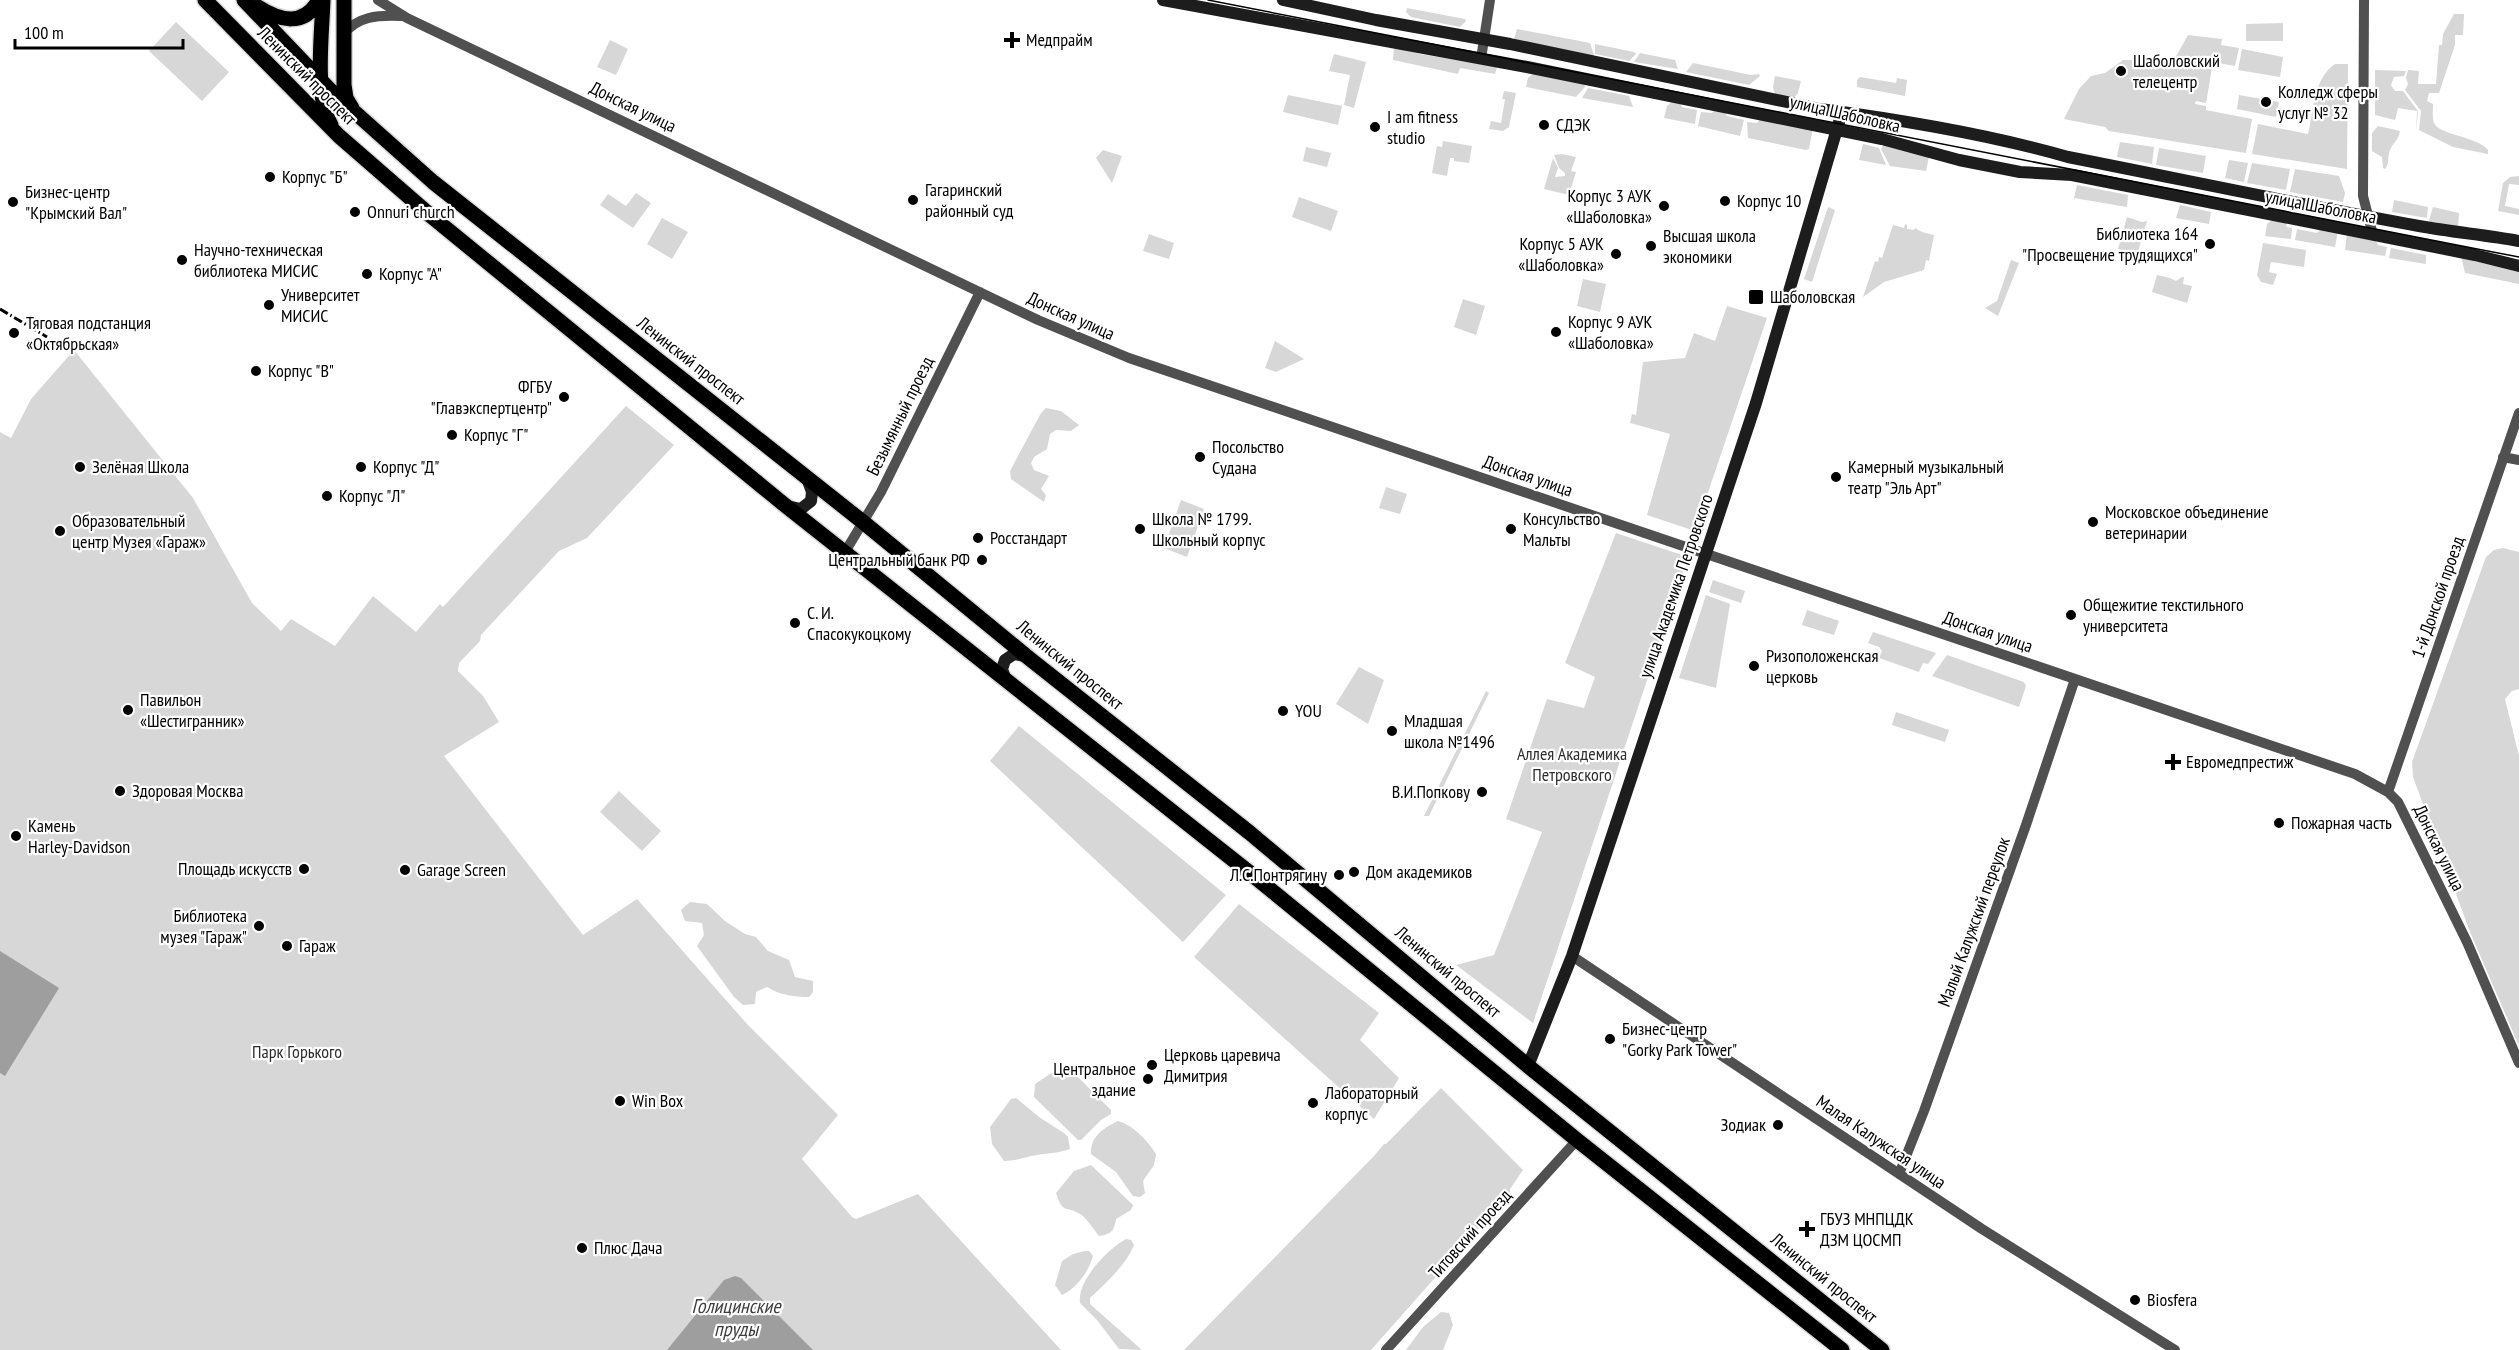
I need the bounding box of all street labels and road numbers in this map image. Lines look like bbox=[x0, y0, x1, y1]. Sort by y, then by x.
street label: Ленинский проспект bbox=[252, 21, 362, 130]
street label: Донская улица bbox=[586, 76, 680, 137]
street label: улица Шаболовка bbox=[1788, 90, 1903, 137]
street label: улица Шаболовка bbox=[2264, 184, 2379, 229]
street label: Донская улица bbox=[1024, 286, 1118, 345]
street label: Ленинский проспект bbox=[632, 311, 750, 410]
street label: Безымянный проезд bbox=[861, 352, 938, 479]
street label: Донская улица bbox=[1480, 449, 1576, 502]
street label: улица Академика Петровского bbox=[1633, 491, 1718, 681]
street label: 1-й Донской проезд bbox=[2406, 533, 2469, 661]
street label: Донская улица bbox=[1940, 605, 2036, 658]
street label: Ленинский проспект bbox=[1012, 614, 1128, 715]
street label: Донская улица bbox=[2409, 801, 2470, 895]
street label: Малый Калужский переулок bbox=[1932, 834, 2015, 1010]
street label: Ленинский проспект bbox=[1390, 920, 1506, 1023]
street label: Малая Калужская улица bbox=[1812, 1090, 1951, 1194]
street label: Титовский проезд bbox=[1423, 1184, 1516, 1283]
street label: Ленинский проспект bbox=[1766, 1227, 1882, 1328]

